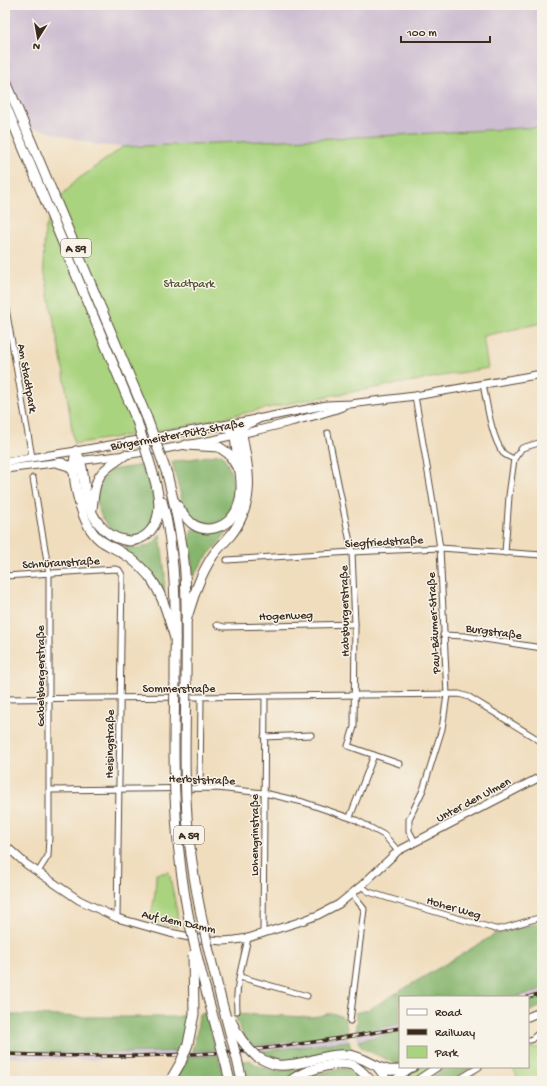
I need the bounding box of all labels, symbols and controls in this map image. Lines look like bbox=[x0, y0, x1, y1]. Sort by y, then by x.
north arrow bbox=[18, 18, 58, 58]
scale bar bbox=[401, 18, 490, 44]
text: 100 m bbox=[406, 27, 437, 41]
text: N bbox=[32, 39, 41, 52]
road number: A 59 bbox=[61, 239, 91, 257]
park label: Stadtpark bbox=[163, 278, 216, 292]
street label: Am Stadtpark bbox=[13, 343, 39, 415]
street label: Bürgermeister-Pütz-Straße bbox=[109, 417, 246, 455]
street label: Siegfriedstraße bbox=[344, 534, 425, 552]
street label: Schnüranstraße bbox=[22, 555, 101, 573]
street label: Habsburgerstraße bbox=[338, 564, 354, 657]
street label: Paul-Bäumer-Straße bbox=[425, 571, 445, 675]
street label: Hogenweg bbox=[259, 609, 314, 625]
street label: Burgstraße bbox=[464, 622, 523, 644]
street label: Gabelsbergerstraße bbox=[35, 624, 49, 727]
street label: Sommerstraße bbox=[143, 683, 216, 697]
street label: Heisingstraße bbox=[103, 709, 119, 779]
street label: Herbststraße bbox=[168, 773, 236, 789]
street label: Unter den Ulmen bbox=[434, 775, 514, 826]
street label: Lohengrinstraße bbox=[249, 793, 263, 876]
road number: A 59 bbox=[174, 826, 204, 844]
street label: Hoher Weg bbox=[425, 894, 482, 923]
street label: Auf dem Damm bbox=[140, 908, 217, 938]
legend bbox=[399, 996, 529, 1068]
text: Road bbox=[435, 1007, 462, 1021]
text: Railway bbox=[435, 1027, 475, 1041]
text: Park bbox=[434, 1047, 460, 1061]

